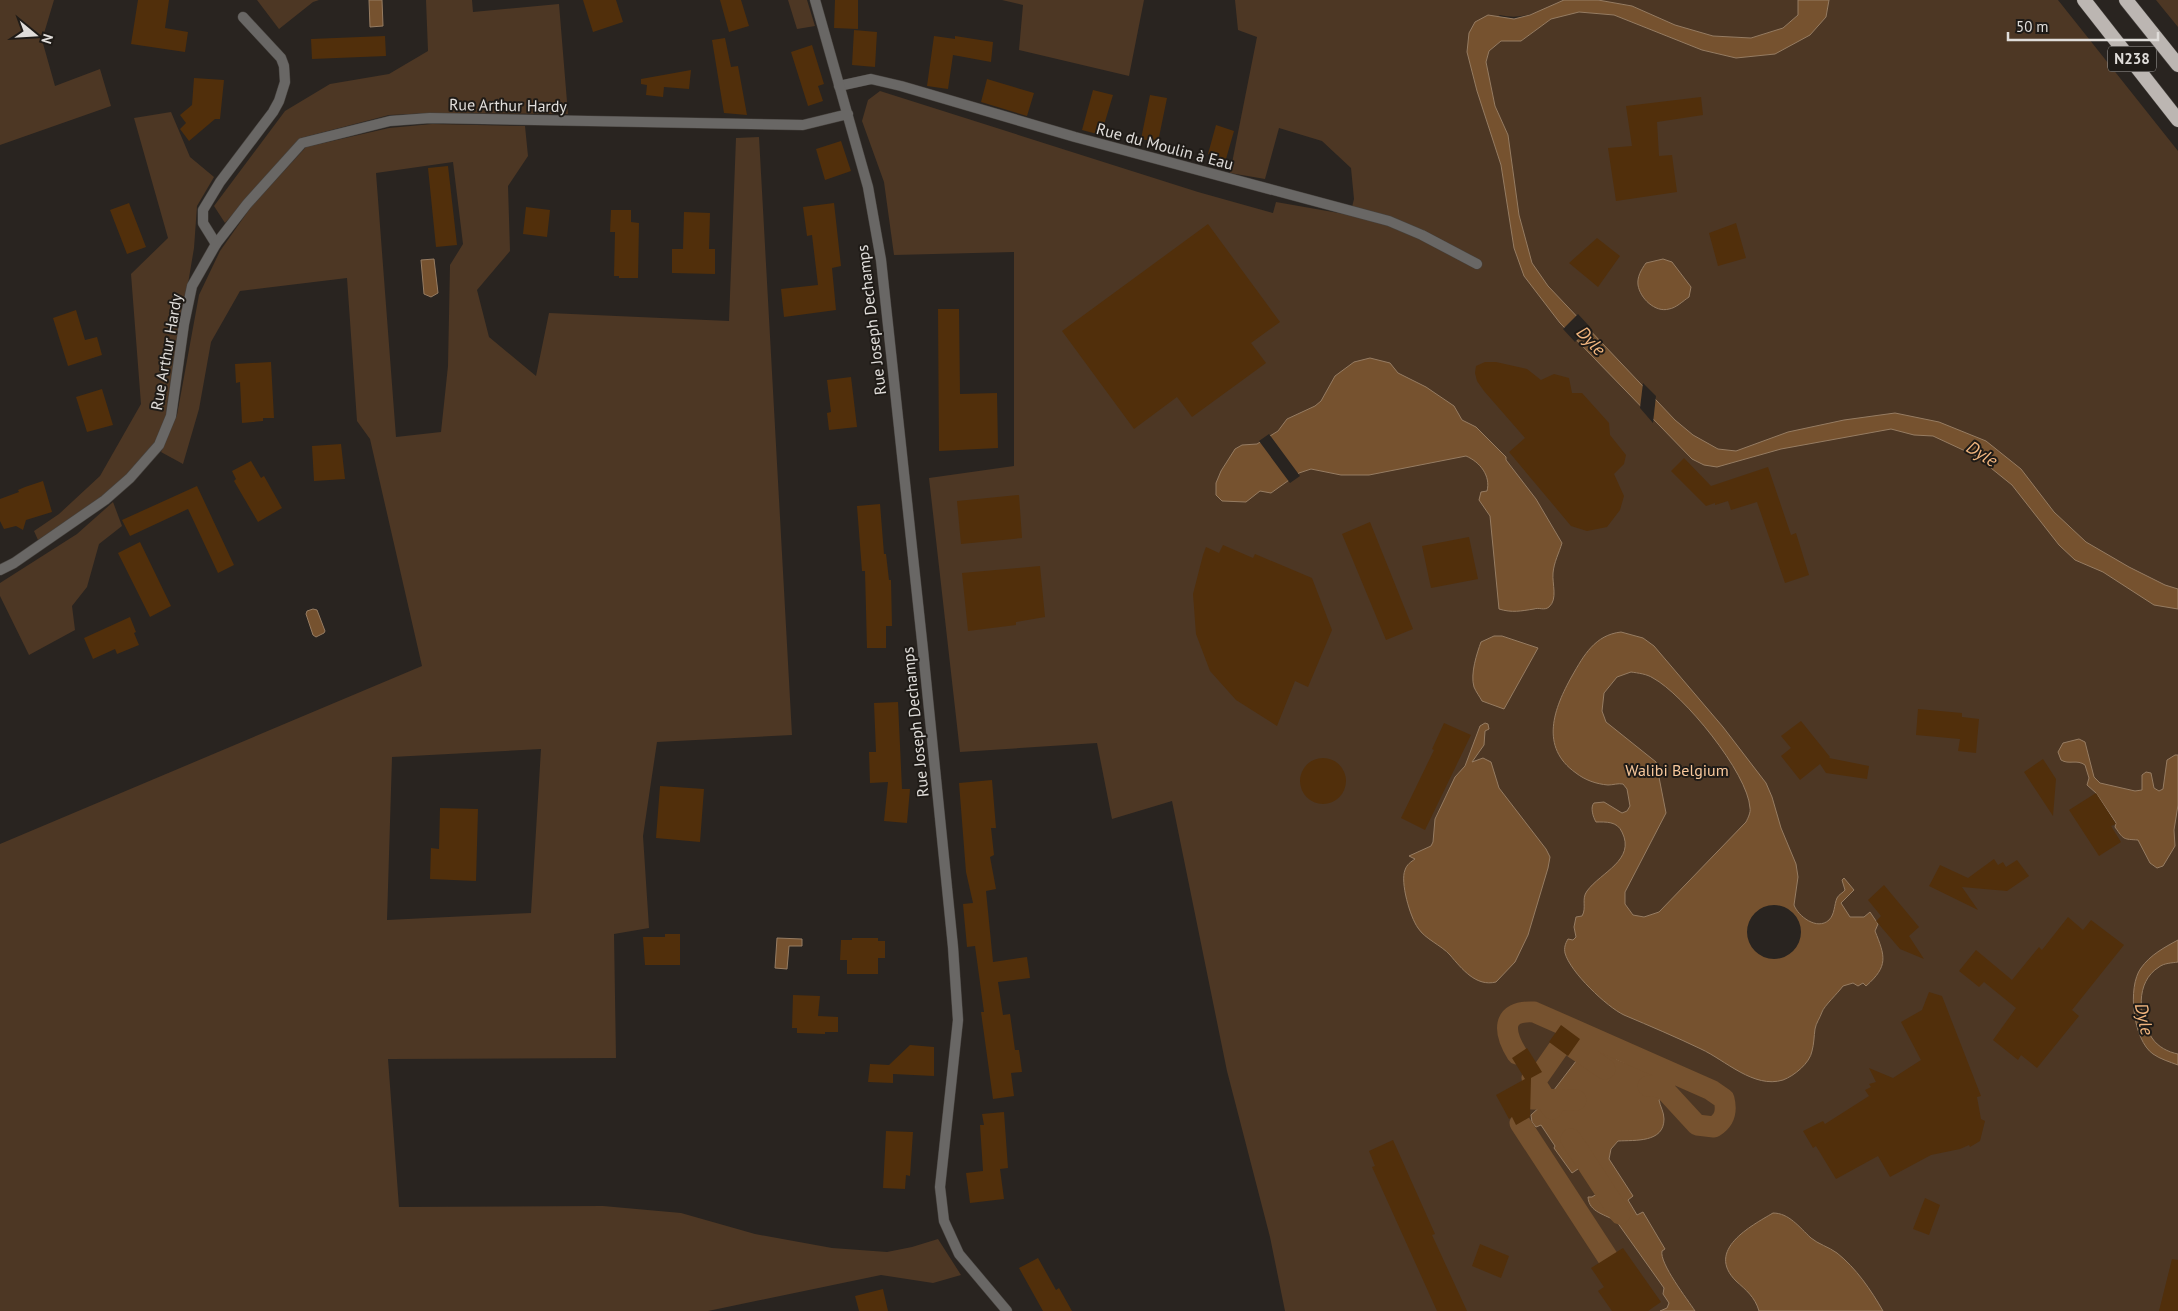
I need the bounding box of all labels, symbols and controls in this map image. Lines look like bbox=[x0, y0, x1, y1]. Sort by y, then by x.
north arrow bbox=[10, 10, 60, 60]
scale bar bbox=[2008, 10, 2158, 42]
text: 50 m bbox=[2016, 17, 2049, 36]
text: N bbox=[37, 32, 57, 46]
road number: N238 bbox=[2108, 46, 2156, 72]
street label: Rue Arthur Hardy bbox=[449, 94, 568, 116]
street label: Rue du Moulin à Eau bbox=[1094, 118, 1236, 174]
street label: Rue Joseph Dechamps bbox=[852, 244, 890, 396]
street label: Rue Arthur Hardy bbox=[146, 292, 186, 412]
water label: Dyle bbox=[1572, 321, 1611, 361]
water label: Dyle bbox=[1962, 435, 2003, 472]
street label: Rue Joseph Dechamps bbox=[897, 646, 933, 798]
park label: Walibi Belgium bbox=[1625, 760, 1729, 780]
water label: Dyle bbox=[2130, 1001, 2159, 1038]

